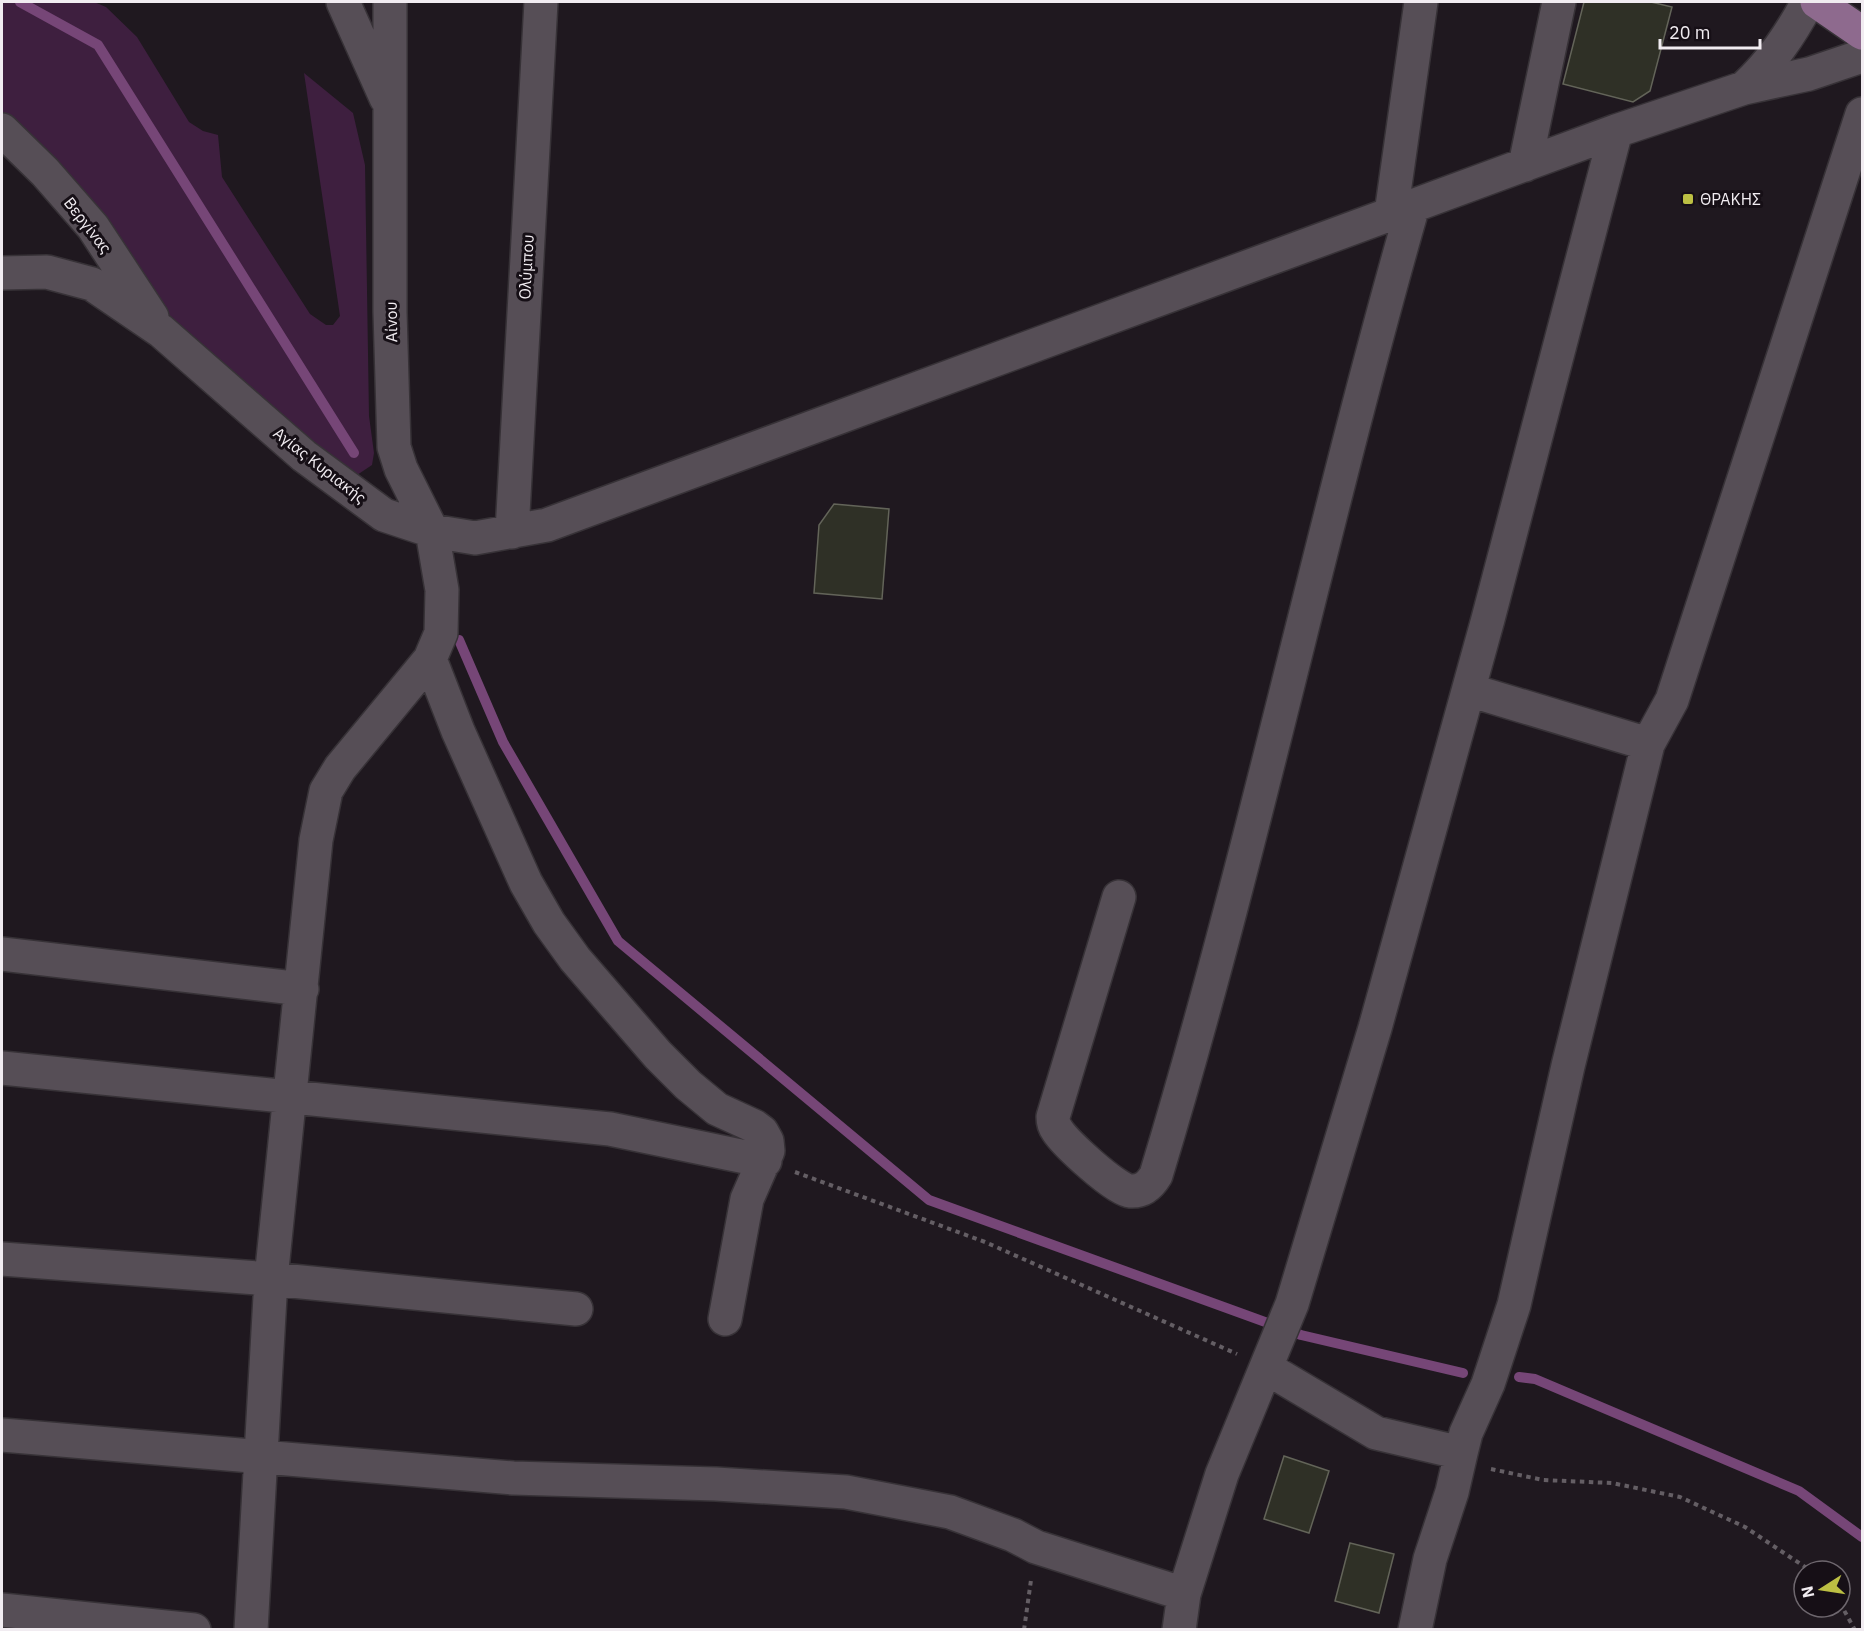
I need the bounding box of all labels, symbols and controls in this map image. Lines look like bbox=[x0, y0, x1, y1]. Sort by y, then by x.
scale bar bbox=[1660, 12, 1760, 50]
text: 20 m bbox=[1669, 21, 1711, 44]
place label: ΘΡΑΚΗΣ bbox=[1700, 189, 1761, 209]
marker: ΘΡΑΚΗΣ bbox=[1681, 192, 1695, 206]
street label: Βεργίνας bbox=[60, 193, 116, 257]
street label: Ολύμπου bbox=[514, 234, 538, 300]
street label: Αίνου bbox=[381, 301, 401, 343]
street label: Αγίας Κυριακής bbox=[270, 423, 371, 508]
north arrow bbox=[1792, 1559, 1852, 1619]
text: N bbox=[1796, 1584, 1818, 1600]

